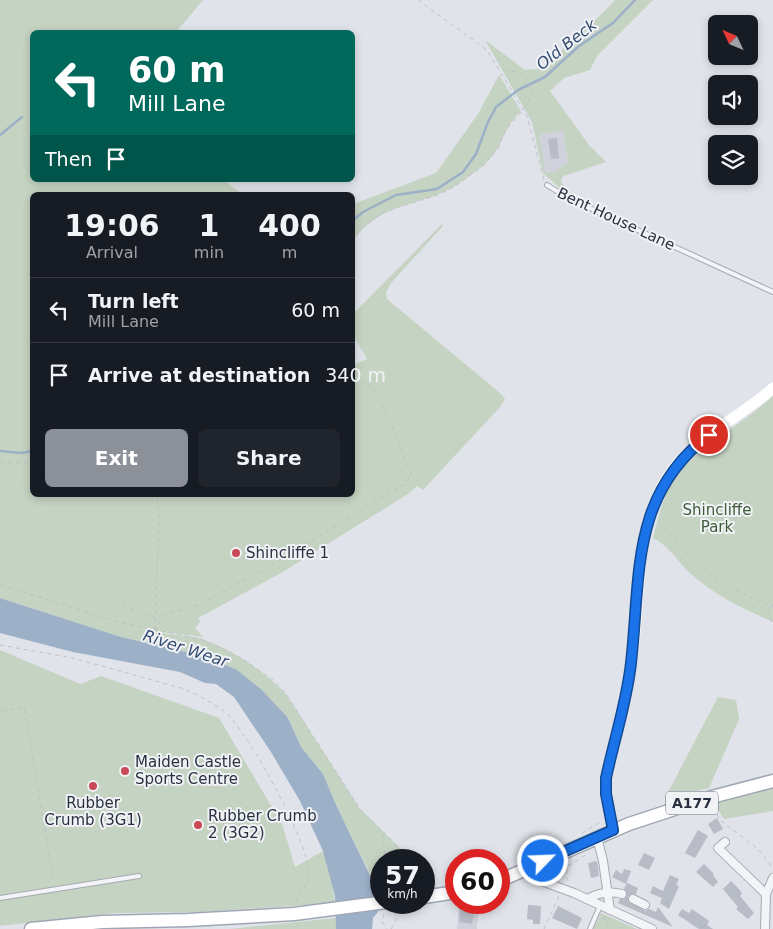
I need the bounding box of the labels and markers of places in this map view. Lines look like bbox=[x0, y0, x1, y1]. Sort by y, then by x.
pin bbox=[688, 414, 730, 456]
place label: Shincliffe 1 bbox=[246, 544, 329, 562]
marker: Shincliffe 1 bbox=[230, 547, 242, 559]
place label: Maiden Castle Sports Centre bbox=[135, 753, 241, 788]
marker: Maiden Castle Sports Centre bbox=[119, 765, 131, 777]
marker: Rubber Crumb (3G1) bbox=[87, 780, 99, 792]
place label: Rubber Crumb (3G1) bbox=[44, 794, 142, 829]
place label: Rubber Crumb 2 (3G2) bbox=[208, 807, 317, 842]
marker: Rubber Crumb 2 (3G2) bbox=[192, 819, 204, 831]

